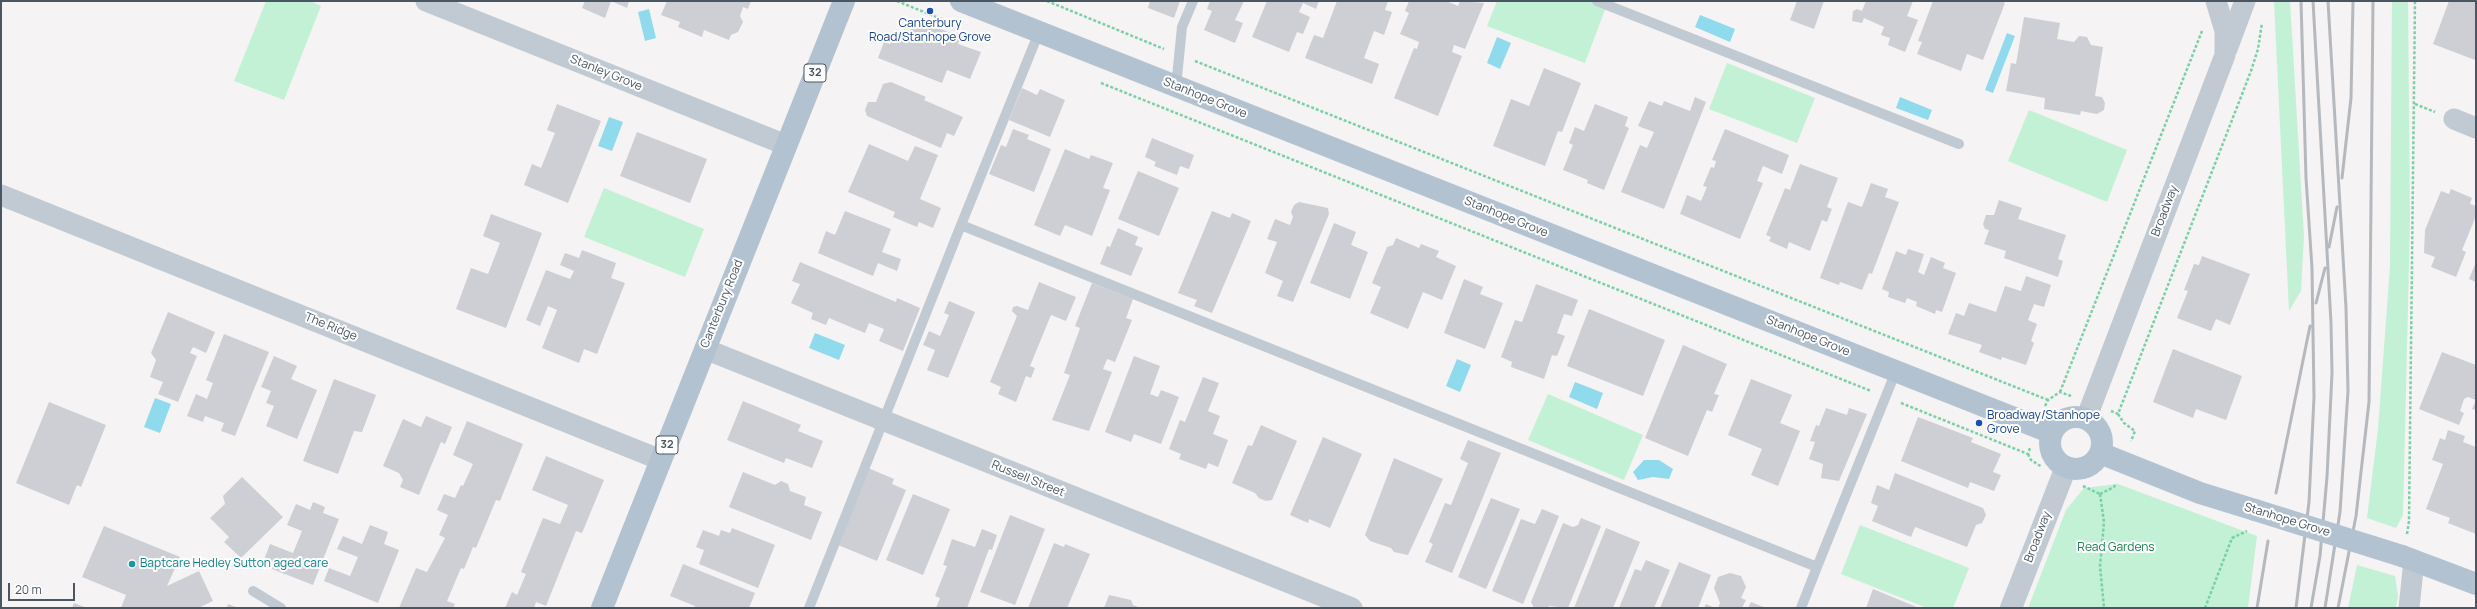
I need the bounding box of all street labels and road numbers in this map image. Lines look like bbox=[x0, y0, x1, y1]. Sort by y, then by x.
street label: Stanley Grove bbox=[568, 52, 644, 94]
road number: 32 bbox=[804, 64, 826, 82]
street label: Stanhope Grove bbox=[1161, 75, 1249, 121]
street label: Broadway bbox=[2149, 183, 2181, 239]
street label: Stanhope Grove bbox=[1462, 194, 1550, 240]
street label: Canterbury Road bbox=[698, 258, 746, 350]
street label: The Ridge bbox=[303, 310, 359, 344]
street label: Stanhope Grove bbox=[1764, 313, 1852, 359]
road number: 32 bbox=[656, 436, 678, 454]
street label: Russell Street bbox=[989, 458, 1067, 500]
street label: Stanhope Grove bbox=[2242, 500, 2332, 540]
street label: Broadway bbox=[2022, 509, 2054, 565]

